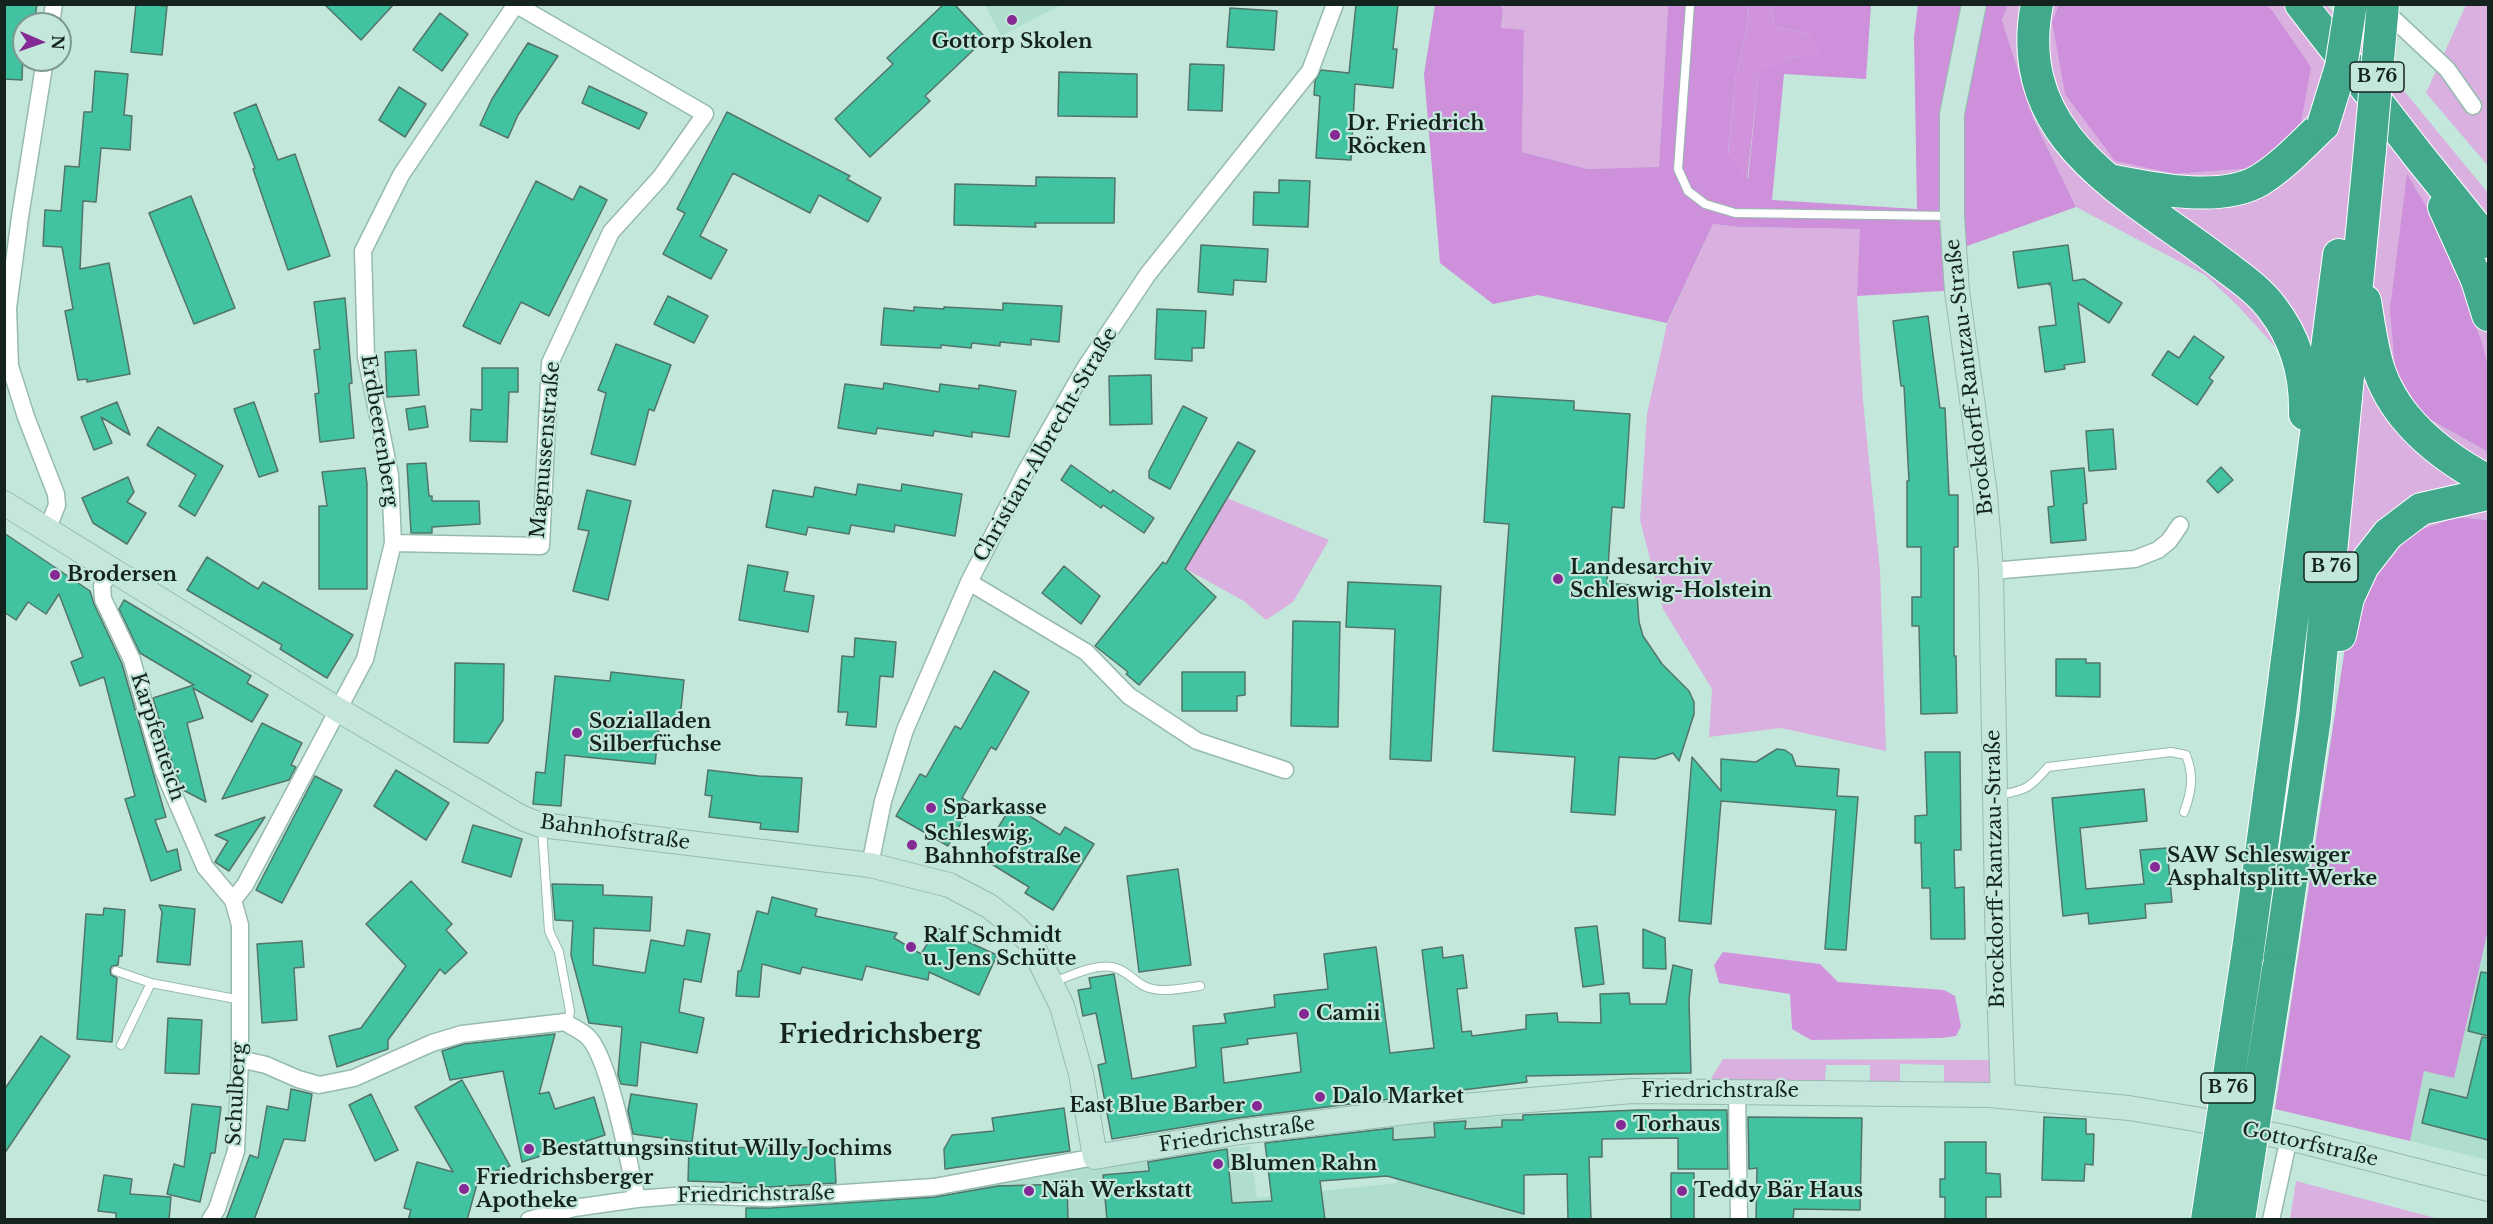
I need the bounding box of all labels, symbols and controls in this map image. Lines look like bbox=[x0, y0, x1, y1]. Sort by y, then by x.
north arrow bbox=[12, 12, 72, 72]
marker: Gottorp Skolen bbox=[1005, 13, 1019, 27]
place label: Gottorp Skolen bbox=[932, 30, 1092, 54]
text: N bbox=[48, 35, 68, 50]
road number: B 76 bbox=[2350, 62, 2404, 92]
place label: Dr. Friedrich Röcken bbox=[1347, 112, 1485, 159]
marker: Dr. Friedrich Röcken bbox=[1328, 128, 1342, 142]
street label: Brockdorff-Rantzau-Straße bbox=[1941, 237, 1999, 517]
street label: Christian-Albrecht-Straße bbox=[969, 324, 1123, 566]
street label: Erdbeerenberg bbox=[355, 353, 403, 509]
street label: Magnussenstraße bbox=[526, 360, 566, 540]
road number: B 76 bbox=[2304, 552, 2358, 582]
place label: Landesarchiv Schleswig-Holstein bbox=[1570, 556, 1772, 603]
place label: Brodersen bbox=[67, 563, 177, 587]
marker: Brodersen bbox=[48, 568, 62, 582]
marker: Landesarchiv Schleswig-Holstein bbox=[1551, 572, 1565, 586]
street label: Karpfenteich bbox=[125, 670, 189, 804]
place label: Sozialladen Silberfüchse bbox=[589, 710, 721, 757]
marker: Sozialladen Silberfüchse bbox=[570, 726, 584, 740]
street label: Brockdorff-Rantzau-Straße bbox=[1982, 730, 2010, 1008]
place label: Sparkasse bbox=[943, 796, 1047, 820]
marker: Sparkasse bbox=[924, 801, 938, 815]
street label: Bahnhofstraße bbox=[538, 811, 692, 855]
place label: Schleswig, Bahnhofstraße bbox=[924, 822, 1081, 869]
marker: Schleswig, Bahnhofstraße bbox=[905, 838, 919, 852]
place label: SAW Schleswiger Asphaltsplitt-Werke bbox=[2167, 844, 2377, 891]
marker: SAW Schleswiger Asphaltsplitt-Werke bbox=[2148, 860, 2162, 874]
place label: Ralf Schmidt u. Jens Schütte bbox=[923, 924, 1076, 971]
marker: Ralf Schmidt u. Jens Schütte bbox=[904, 940, 918, 954]
place label: Camii bbox=[1316, 1002, 1380, 1026]
marker: Camii bbox=[1297, 1007, 1311, 1021]
district label: Friedrichsberg bbox=[779, 1020, 981, 1052]
street label: Schulberg bbox=[222, 1042, 252, 1146]
road number: B 76 bbox=[2201, 1073, 2255, 1103]
street label: Friedrichstraße bbox=[1641, 1079, 1799, 1103]
place label: Dalo Market bbox=[1332, 1085, 1464, 1109]
marker: Dalo Market bbox=[1313, 1090, 1327, 1104]
place label: East Blue Barber bbox=[1069, 1094, 1245, 1118]
marker: East Blue Barber bbox=[1250, 1099, 1264, 1113]
street label: Friedrichstraße bbox=[1157, 1112, 1317, 1158]
place label: Torhaus bbox=[1633, 1113, 1720, 1137]
marker: Torhaus bbox=[1614, 1118, 1628, 1132]
street label: Gottorfstraße bbox=[2240, 1118, 2380, 1172]
place label: Bestattungsinstitut Willy Jochims bbox=[541, 1137, 892, 1161]
marker: Bestattungsinstitut Willy Jochims bbox=[522, 1142, 536, 1156]
place label: Blumen Rahn bbox=[1230, 1152, 1377, 1176]
marker: Blumen Rahn bbox=[1211, 1157, 1225, 1171]
place label: Friedrichsberger Apotheke bbox=[476, 1166, 653, 1213]
place label: Näh Werkstatt bbox=[1041, 1179, 1192, 1203]
place label: Teddy Bär Haus bbox=[1694, 1179, 1863, 1203]
marker: Friedrichsberger Apotheke bbox=[457, 1182, 471, 1196]
street label: Friedrichstraße bbox=[677, 1182, 835, 1208]
marker: Näh Werkstatt bbox=[1022, 1184, 1036, 1198]
marker: Teddy Bär Haus bbox=[1675, 1184, 1689, 1198]

